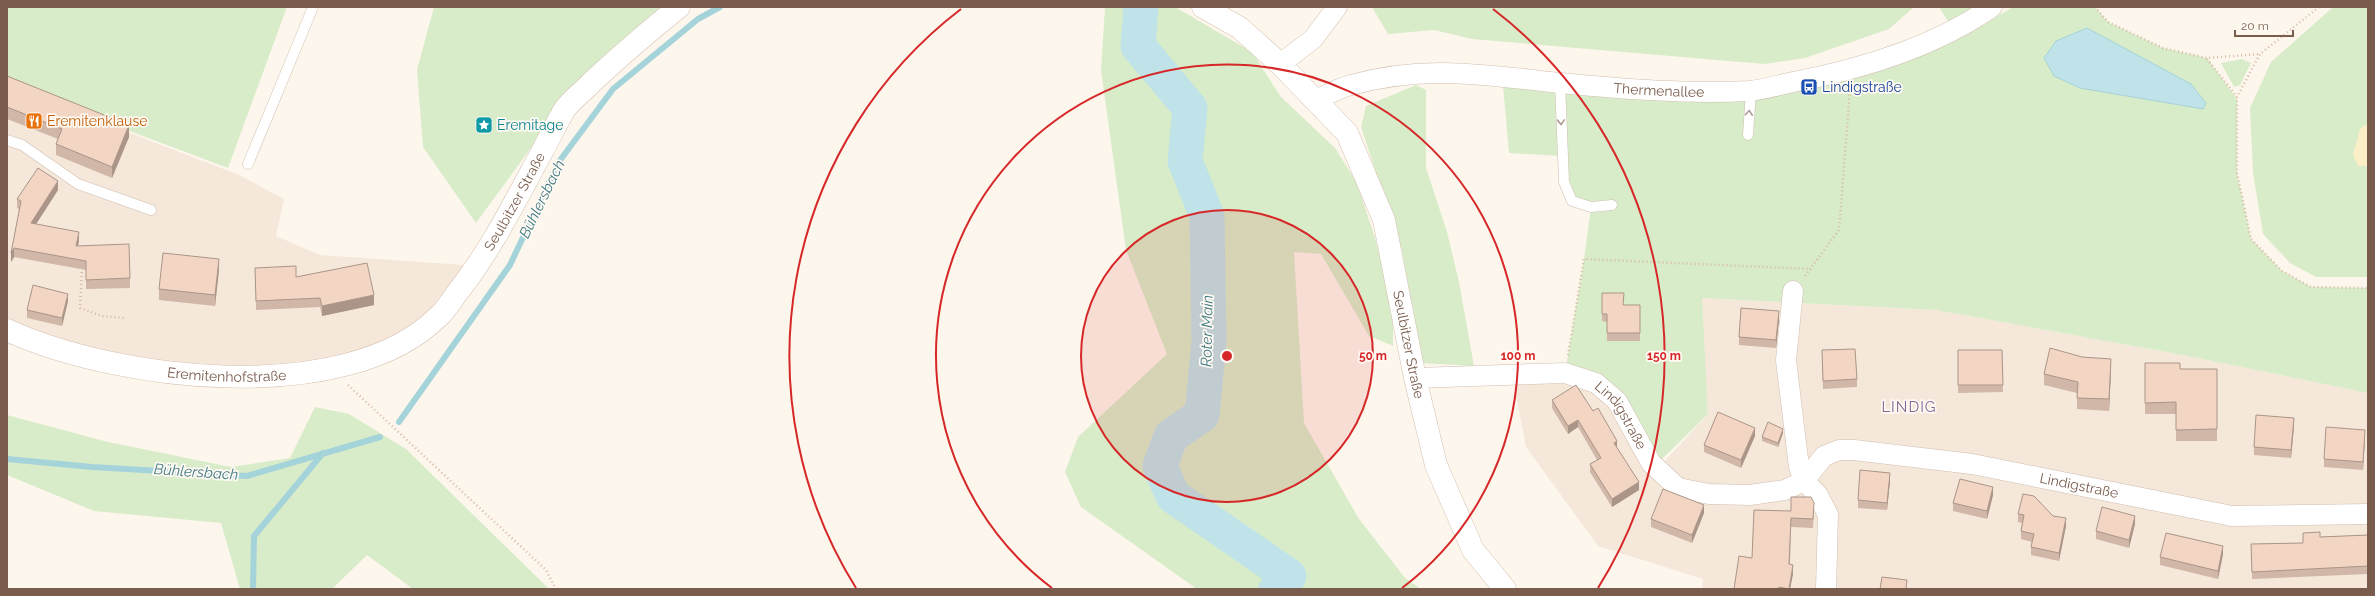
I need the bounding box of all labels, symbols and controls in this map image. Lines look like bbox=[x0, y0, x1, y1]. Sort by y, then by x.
scale bar bbox=[2235, 12, 2293, 38]
text: 20 m bbox=[2241, 19, 2269, 33]
bus stop icon: Lindigstraße bbox=[1799, 77, 1819, 97]
place label: Lindigstraße bbox=[1822, 79, 1902, 95]
street label: Thermenallee bbox=[1613, 80, 1704, 100]
one-way arrow bbox=[1745, 110, 1754, 116]
restaurant icon: Eremitenklause bbox=[24, 111, 44, 131]
place label: Eremitenklause bbox=[47, 113, 147, 129]
place icon: Eremitage bbox=[474, 115, 494, 135]
place label: Eremitage bbox=[497, 117, 563, 133]
one-way arrow bbox=[1557, 119, 1566, 125]
street label: Seulbitzer Straße bbox=[481, 150, 548, 253]
water label: Bühlersbach bbox=[515, 157, 569, 241]
street label: Seulbitzer Straße bbox=[1390, 289, 1428, 400]
water label: Roter Main bbox=[1197, 295, 1217, 367]
centre of rings bbox=[1220, 349, 1234, 363]
text: 50 m bbox=[1359, 349, 1387, 363]
text: 100 m bbox=[1501, 349, 1535, 363]
text: 150 m bbox=[1647, 349, 1681, 363]
street label: Eremitenhofstraße bbox=[166, 364, 287, 385]
street label: Lindigstraße bbox=[1592, 378, 1650, 452]
district label: LINDIG bbox=[1881, 398, 1937, 416]
water label: Bühlersbach bbox=[153, 460, 239, 484]
street label: Lindigstraße bbox=[2038, 470, 2120, 501]

